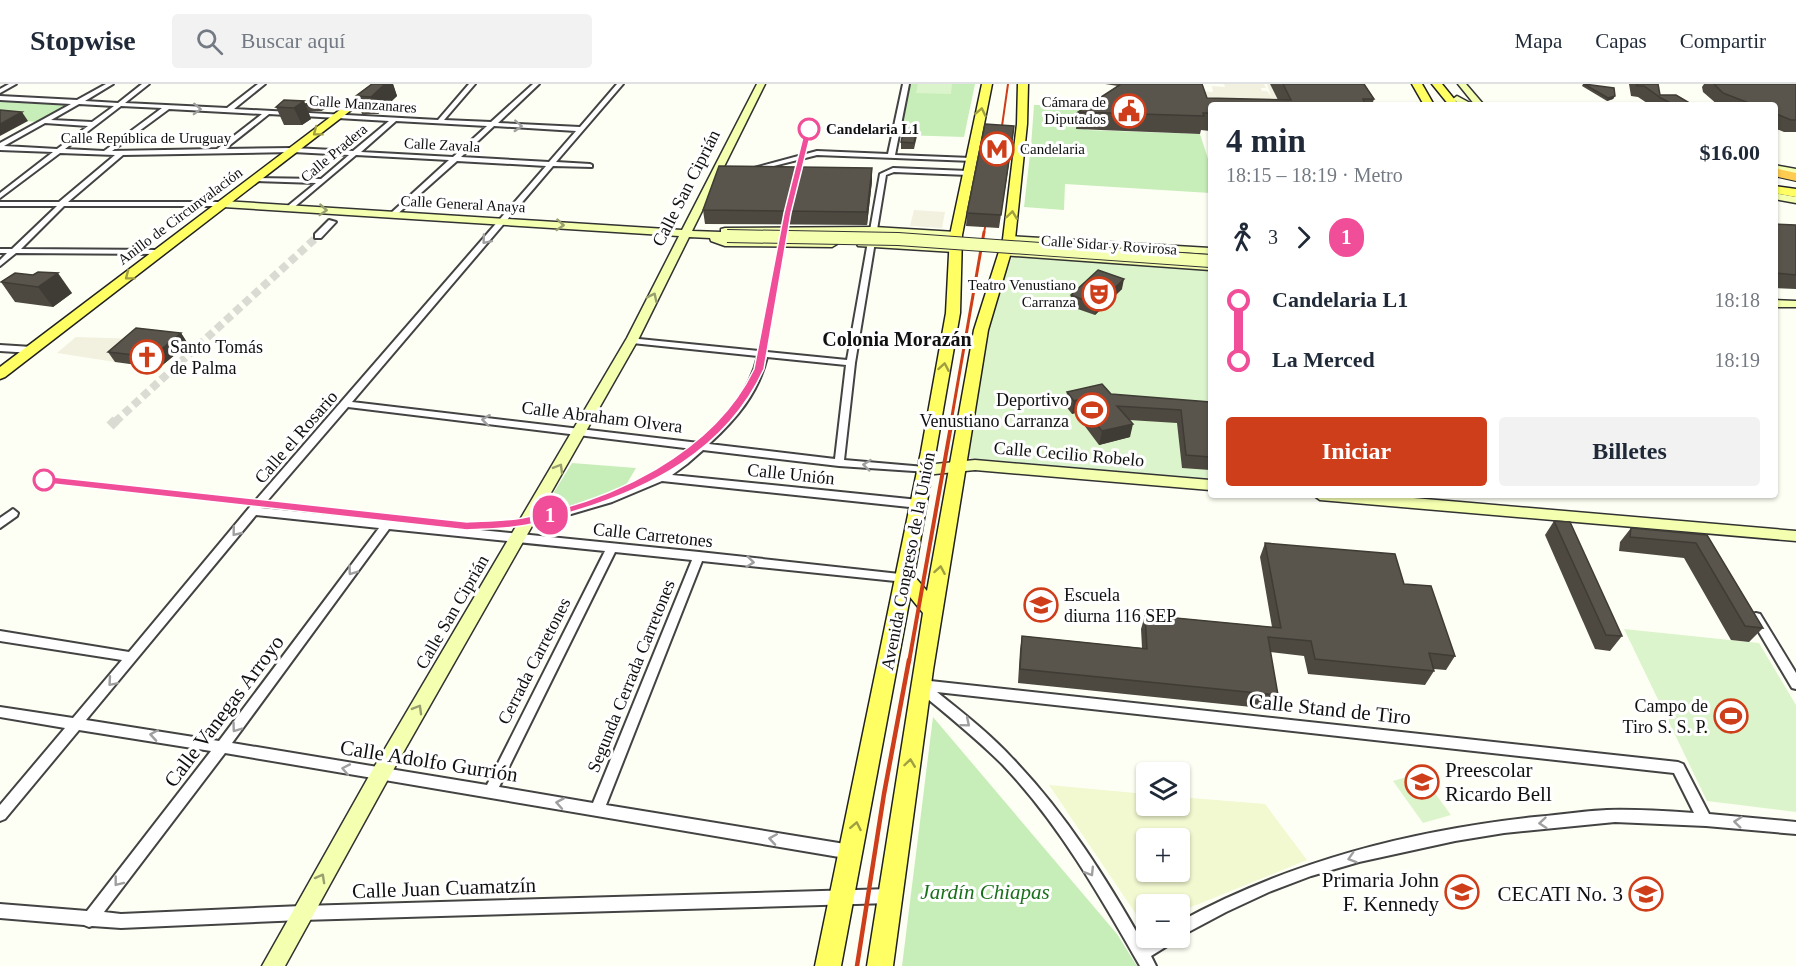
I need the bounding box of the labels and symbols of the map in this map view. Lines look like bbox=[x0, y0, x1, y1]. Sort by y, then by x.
street label: Calle Manzanares bbox=[309, 92, 418, 116]
public building icon: Cámara de Diputados bbox=[1111, 93, 1147, 129]
place label: Cámara de Diputados bbox=[1041, 94, 1106, 127]
one-way arrow bbox=[193, 103, 202, 116]
one-way arrow bbox=[974, 108, 987, 118]
marker: Candelaria L1 bbox=[798, 118, 820, 140]
one-way arrow bbox=[513, 119, 522, 132]
street label: Calle Pradera bbox=[298, 121, 371, 185]
place label: Candelaria L1 bbox=[826, 121, 919, 137]
one-way arrow bbox=[312, 125, 323, 136]
street label: Calle San Ciprián bbox=[648, 126, 724, 250]
street label: Calle República de Uruguay bbox=[61, 130, 232, 146]
metro station icon: Candelaria bbox=[979, 131, 1015, 167]
street label: Calle Zavala bbox=[404, 135, 481, 155]
place label: Candelaria bbox=[1020, 141, 1085, 157]
street label: Anillo de Circunvalación bbox=[115, 164, 246, 268]
street label: Calle General Anaya bbox=[400, 193, 526, 215]
one-way arrow bbox=[319, 203, 328, 216]
one-way arrow bbox=[1006, 211, 1018, 220]
one-way arrow bbox=[555, 218, 564, 231]
street label: Calle Sidar y Rovirosa bbox=[1040, 232, 1178, 258]
one-way arrow bbox=[482, 233, 493, 244]
one-way arrow bbox=[124, 268, 135, 279]
theatre icon: Teatro Venustiano Carranza bbox=[1081, 276, 1117, 312]
place label: Teatro Venustiano Carranza bbox=[968, 277, 1076, 310]
one-way arrow bbox=[646, 293, 658, 304]
district label: Colonia Morazán bbox=[822, 328, 972, 350]
place label: Santo Tomás de Palma bbox=[170, 337, 263, 378]
church icon: Santo Tomás de Palma bbox=[129, 339, 165, 375]
one-way arrow bbox=[937, 362, 950, 372]
street label: Calle el Rosario bbox=[250, 387, 342, 487]
place label: Deportivo Venustiano Carranza bbox=[920, 390, 1069, 431]
sports icon: Deportivo Venustiano Carranza bbox=[1074, 392, 1110, 428]
street label: Calle Abraham Olvera bbox=[520, 397, 684, 437]
one-way arrow bbox=[481, 414, 490, 426]
street label: Calle Cecilio Robelo bbox=[993, 437, 1145, 471]
street label: Avenida Congreso de la Unión bbox=[877, 450, 939, 672]
street label: Calle Unión bbox=[746, 459, 836, 489]
one-way arrow bbox=[862, 460, 871, 472]
one-way arrow bbox=[552, 464, 563, 474]
unlabelled marker bbox=[33, 469, 55, 491]
line badge: 1 bbox=[530, 496, 570, 534]
street label: Calle Carretones bbox=[592, 519, 714, 551]
one-way arrow bbox=[233, 525, 244, 536]
street label: Calle San Ciprián bbox=[411, 552, 493, 672]
one-way arrow bbox=[746, 555, 755, 568]
one-way arrow bbox=[349, 564, 360, 575]
one-way arrow bbox=[933, 566, 946, 576]
street label: Segunda Cerrada Carretones bbox=[583, 577, 679, 775]
place label: Escuela diurna 116 SEP bbox=[1064, 585, 1176, 626]
school or university icon: Escuela diurna 116 SEP bbox=[1023, 587, 1059, 623]
street label: Cerrada Carretones bbox=[493, 594, 575, 728]
street label: Calle Vanegas Arroyo bbox=[159, 630, 289, 792]
one-way arrow bbox=[108, 675, 119, 685]
street label: Calle Stand de Tiro bbox=[1248, 689, 1412, 729]
place label: Campo de Tiro S. S. P. bbox=[1623, 696, 1708, 737]
sports icon: Campo de Tiro S. S. P. bbox=[1713, 698, 1749, 734]
one-way arrow bbox=[411, 705, 423, 715]
one-way arrow bbox=[959, 716, 970, 727]
one-way arrow bbox=[233, 721, 244, 732]
one-way arrow bbox=[150, 730, 159, 742]
street label: Calle Adolfo Gurrión bbox=[338, 735, 520, 787]
one-way arrow bbox=[903, 758, 915, 767]
place label: Preescolar Ricardo Bell bbox=[1445, 758, 1552, 806]
one-way arrow bbox=[342, 763, 352, 776]
school or university icon: Preescolar Ricardo Bell bbox=[1404, 764, 1440, 800]
one-way arrow bbox=[555, 798, 564, 810]
one-way arrow bbox=[1539, 816, 1548, 829]
one-way arrow bbox=[1733, 816, 1742, 829]
one-way arrow bbox=[849, 822, 862, 832]
one-way arrow bbox=[768, 833, 778, 846]
one-way arrow bbox=[1347, 851, 1358, 863]
one-way arrow bbox=[1083, 866, 1095, 876]
place label: Primaria John F. Kennedy bbox=[1322, 868, 1439, 916]
street label: Calle Juan Cuamatzín bbox=[351, 873, 537, 903]
one-way arrow bbox=[314, 874, 326, 884]
school or university icon: Primaria John F. Kennedy bbox=[1444, 874, 1480, 910]
one-way arrow bbox=[114, 876, 125, 887]
school or university icon: CECATI No. 3 bbox=[1628, 876, 1664, 912]
park label: Jardín Chiapas bbox=[920, 880, 1050, 904]
place label: CECATI No. 3 bbox=[1498, 882, 1623, 906]

